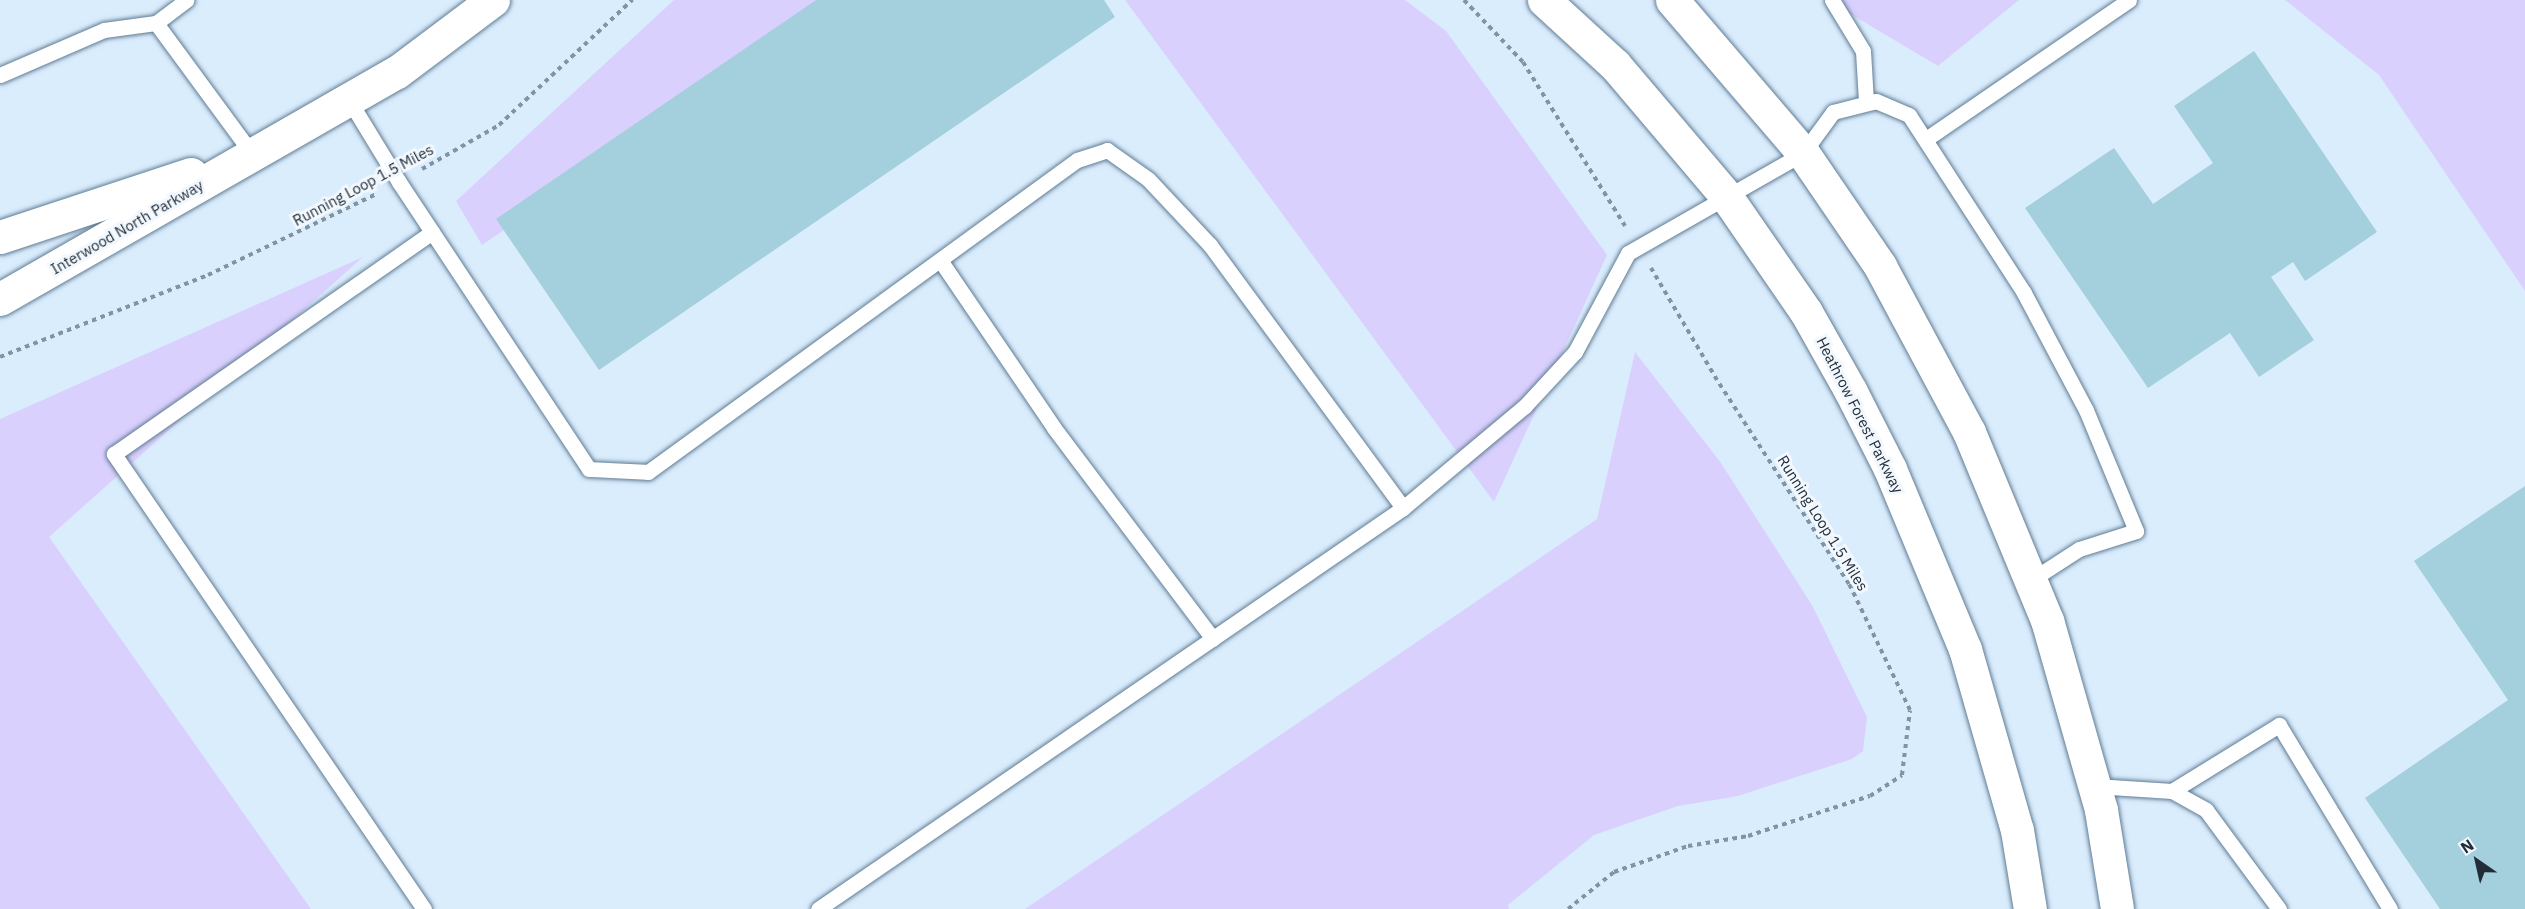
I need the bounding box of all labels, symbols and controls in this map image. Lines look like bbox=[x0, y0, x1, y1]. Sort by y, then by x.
street label: Running Loop 1.5 Miles bbox=[290, 140, 436, 230]
street label: Interwood North Parkway bbox=[48, 176, 206, 278]
street label: Heathrow Forest Parkway bbox=[1813, 334, 1907, 496]
street label: Running Loop 1.5 Miles bbox=[1774, 452, 1872, 594]
north arrow bbox=[2447, 831, 2507, 891]
text: N bbox=[2457, 835, 2477, 858]

